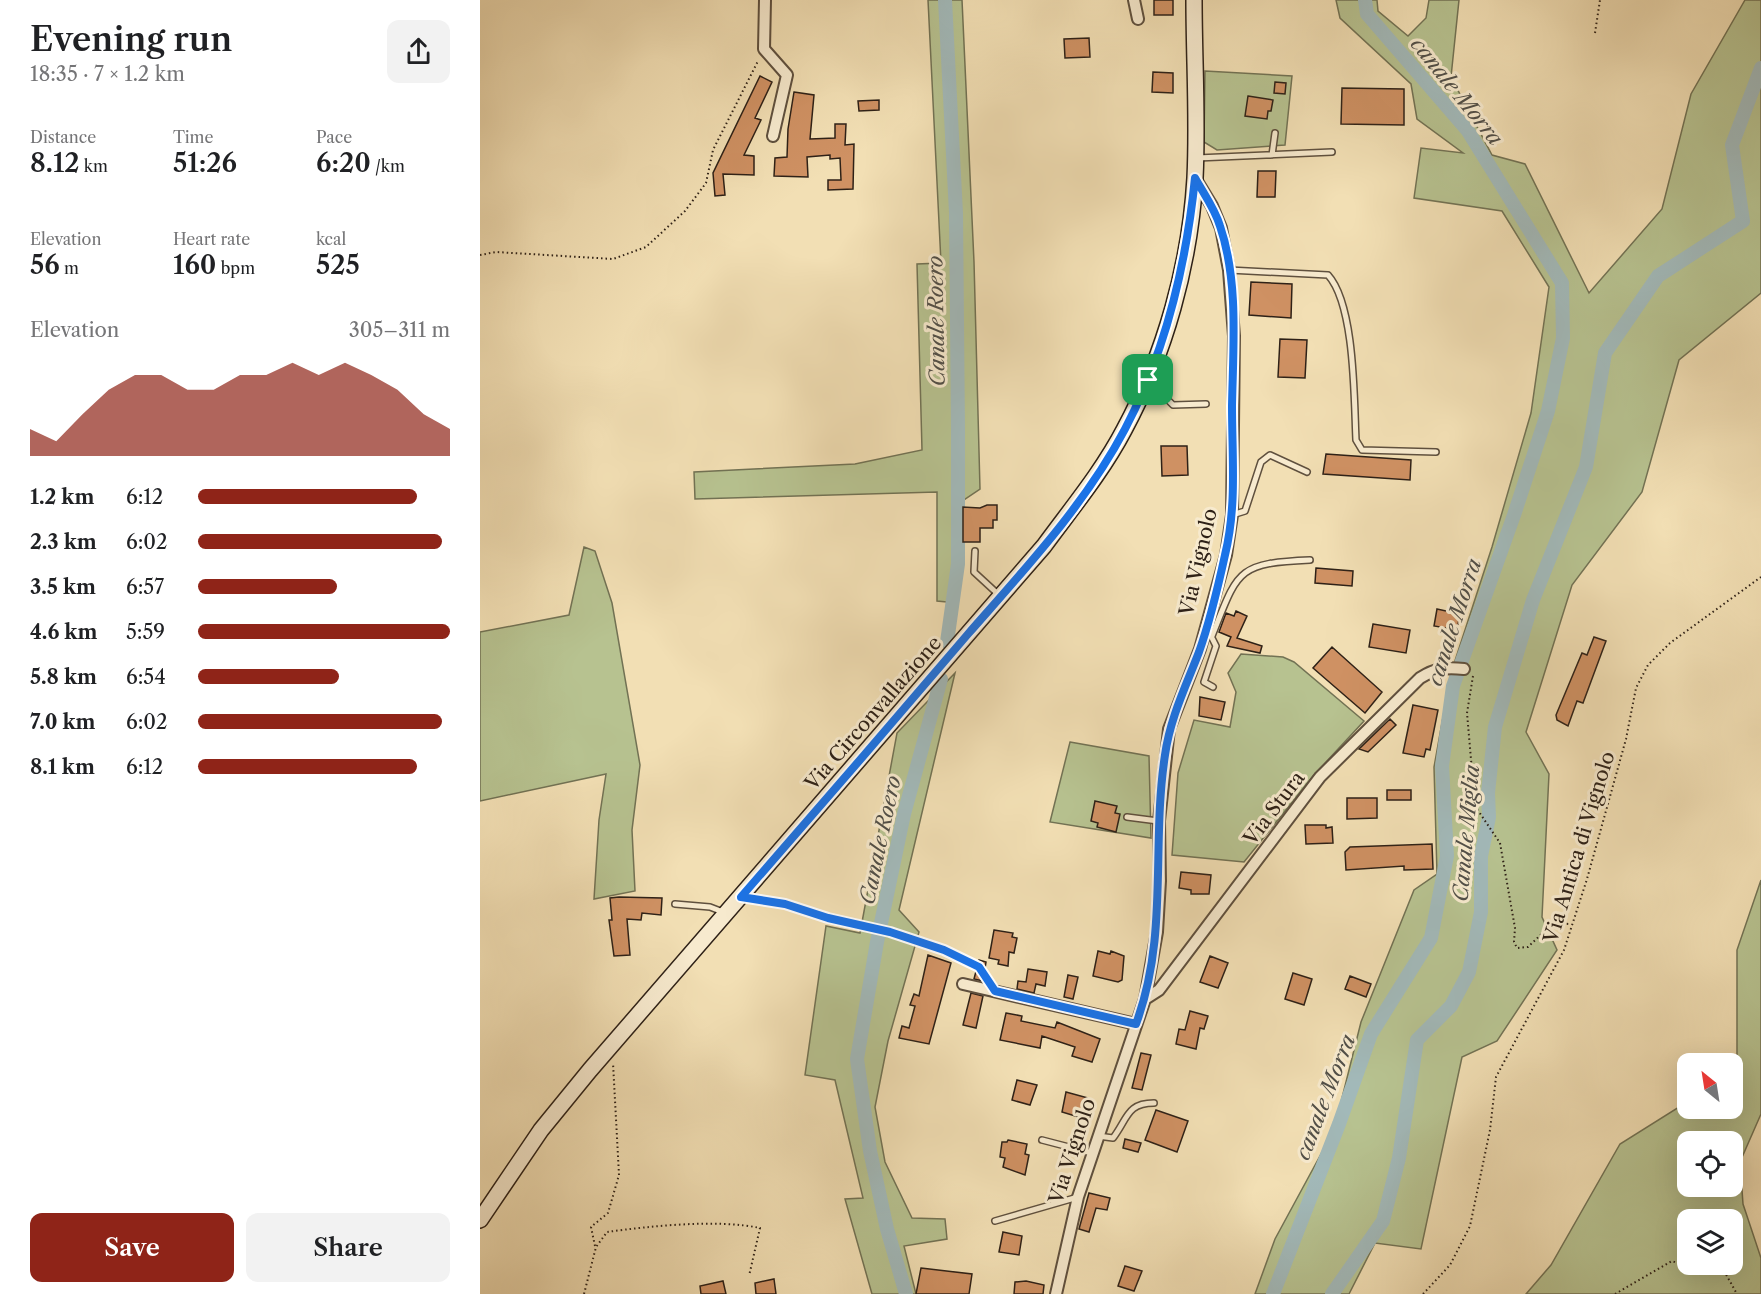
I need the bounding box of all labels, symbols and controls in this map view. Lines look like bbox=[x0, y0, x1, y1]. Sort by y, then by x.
text: Evening run bbox=[30, 19, 232, 60]
button: share bbox=[387, 20, 450, 83]
water label: canale Morra bbox=[1406, 32, 1509, 150]
text: 18:35 · 7 × 1.2 km bbox=[30, 62, 185, 86]
text: Distance bbox=[30, 127, 96, 147]
text: Time bbox=[173, 127, 213, 147]
text: Pace bbox=[316, 127, 352, 147]
text: 8.12 bbox=[30, 147, 80, 179]
text: 51:26 bbox=[173, 147, 237, 179]
text: 6:20 bbox=[316, 147, 371, 179]
text: km bbox=[80, 156, 108, 176]
text: /km bbox=[371, 156, 405, 176]
text: Elevation bbox=[30, 229, 101, 249]
text: Heart rate bbox=[173, 229, 250, 249]
text: kcal bbox=[316, 229, 346, 249]
text: 56 bbox=[30, 249, 60, 281]
text: 160 bbox=[173, 249, 216, 281]
text: 525 bbox=[316, 249, 360, 281]
water label: Canale Roero bbox=[922, 255, 950, 387]
text: m bbox=[60, 258, 79, 278]
text: bpm bbox=[216, 258, 255, 278]
text: Elevation bbox=[30, 318, 119, 342]
text: 305–311 m bbox=[349, 318, 450, 342]
pin bbox=[1122, 354, 1173, 405]
icon: arrive bbox=[1131, 363, 1164, 396]
text: 1.2 km bbox=[30, 485, 94, 509]
text: 6:12 bbox=[126, 485, 163, 509]
street label: Via Vignolo bbox=[1174, 506, 1222, 619]
text: 2.3 km bbox=[30, 530, 97, 554]
text: 6:02 bbox=[126, 530, 168, 554]
water label: canale Morra bbox=[1422, 555, 1486, 689]
text: 3.5 km bbox=[30, 575, 96, 599]
text: 6:57 bbox=[126, 575, 164, 599]
text: 4.6 km bbox=[30, 620, 97, 644]
text: 5:59 bbox=[126, 620, 165, 644]
street label: Via Circonvallazione bbox=[799, 631, 946, 796]
text: 5.8 km bbox=[30, 665, 97, 689]
text: 6:54 bbox=[126, 665, 166, 689]
text: 7.0 km bbox=[30, 710, 96, 734]
text: 6:02 bbox=[126, 710, 168, 734]
street label: Via Antica di Vignolo bbox=[1538, 748, 1620, 947]
text: 8.1 km bbox=[30, 755, 95, 779]
text: 6:12 bbox=[126, 755, 163, 779]
water label: Canale Miglia bbox=[1448, 763, 1484, 902]
street label: Via Stura bbox=[1238, 766, 1310, 851]
water label: Canale Roero bbox=[854, 773, 906, 907]
water label: canale Morra bbox=[1290, 1031, 1360, 1163]
north arrow bbox=[1677, 1053, 1743, 1119]
map controls bbox=[1677, 1053, 1743, 1275]
street label: Via Vignolo bbox=[1043, 1095, 1100, 1208]
button: locate bbox=[1677, 1131, 1743, 1197]
button: layers bbox=[1677, 1209, 1743, 1275]
button: Save bbox=[30, 1213, 234, 1282]
button: Share bbox=[246, 1213, 450, 1282]

